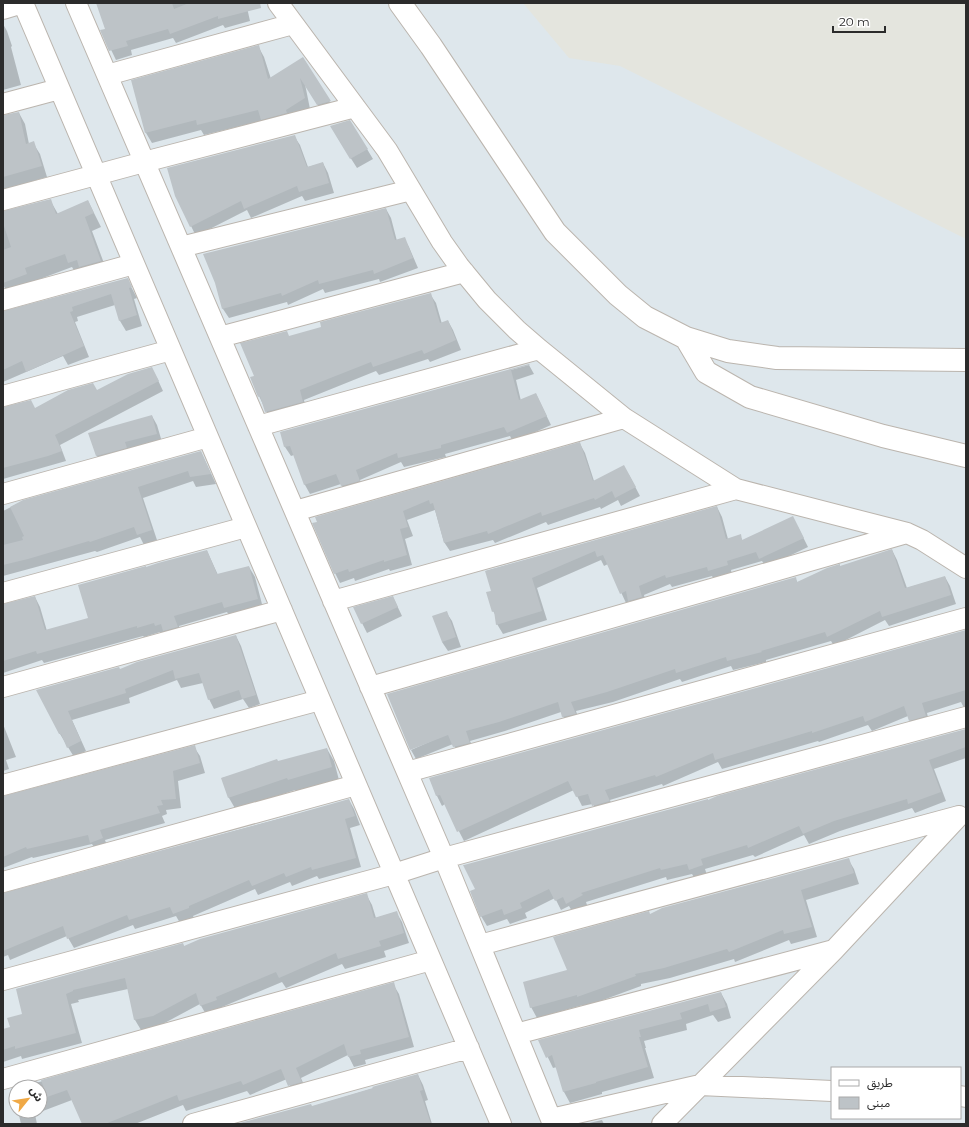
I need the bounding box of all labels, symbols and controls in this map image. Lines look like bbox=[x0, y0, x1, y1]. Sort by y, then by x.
scale bar bbox=[833, 8, 885, 34]
text: 20 m bbox=[839, 14, 870, 29]
legend bbox=[831, 1067, 961, 1119]
text: طريق bbox=[867, 1075, 893, 1091]
north arrow bbox=[8, 1079, 48, 1119]
text: ش bbox=[27, 1084, 46, 1104]
text: مبنى bbox=[867, 1095, 890, 1110]

